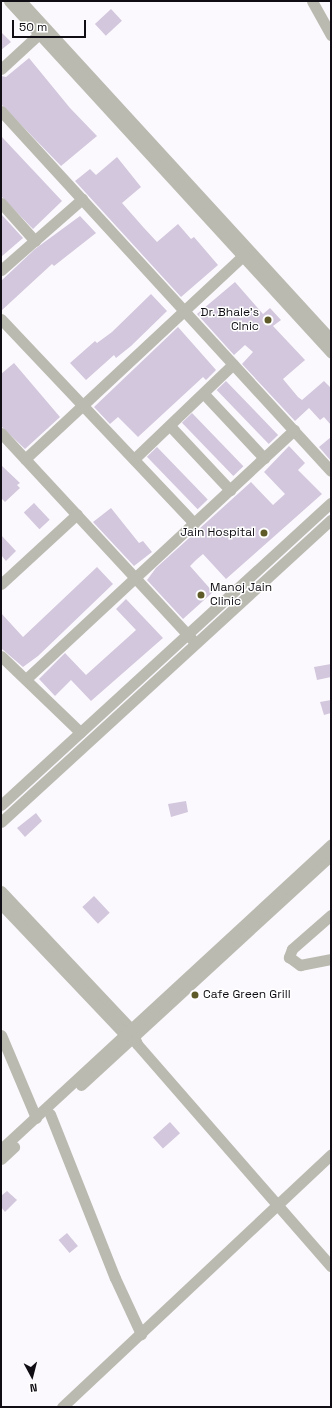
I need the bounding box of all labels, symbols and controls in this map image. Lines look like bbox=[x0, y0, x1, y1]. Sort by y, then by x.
scale bar bbox=[14, 12, 88, 38]
text: 50 m bbox=[19, 19, 47, 35]
place label: Dr. Bhale's Clnic bbox=[200, 306, 259, 334]
marker: Dr. Bhale's Clnic bbox=[262, 314, 274, 326]
place label: Jain Hospital bbox=[180, 526, 255, 540]
marker: Jain Hospital bbox=[258, 527, 270, 539]
place label: Manoj Jain Clinic bbox=[210, 581, 272, 609]
marker: Manoj Jain Clinic bbox=[195, 589, 207, 601]
place label: Cafe Green Grill bbox=[203, 988, 291, 1002]
marker: Cafe Green Grill bbox=[190, 990, 200, 1000]
north arrow bbox=[12, 1356, 52, 1396]
text: N bbox=[29, 1381, 38, 1395]

